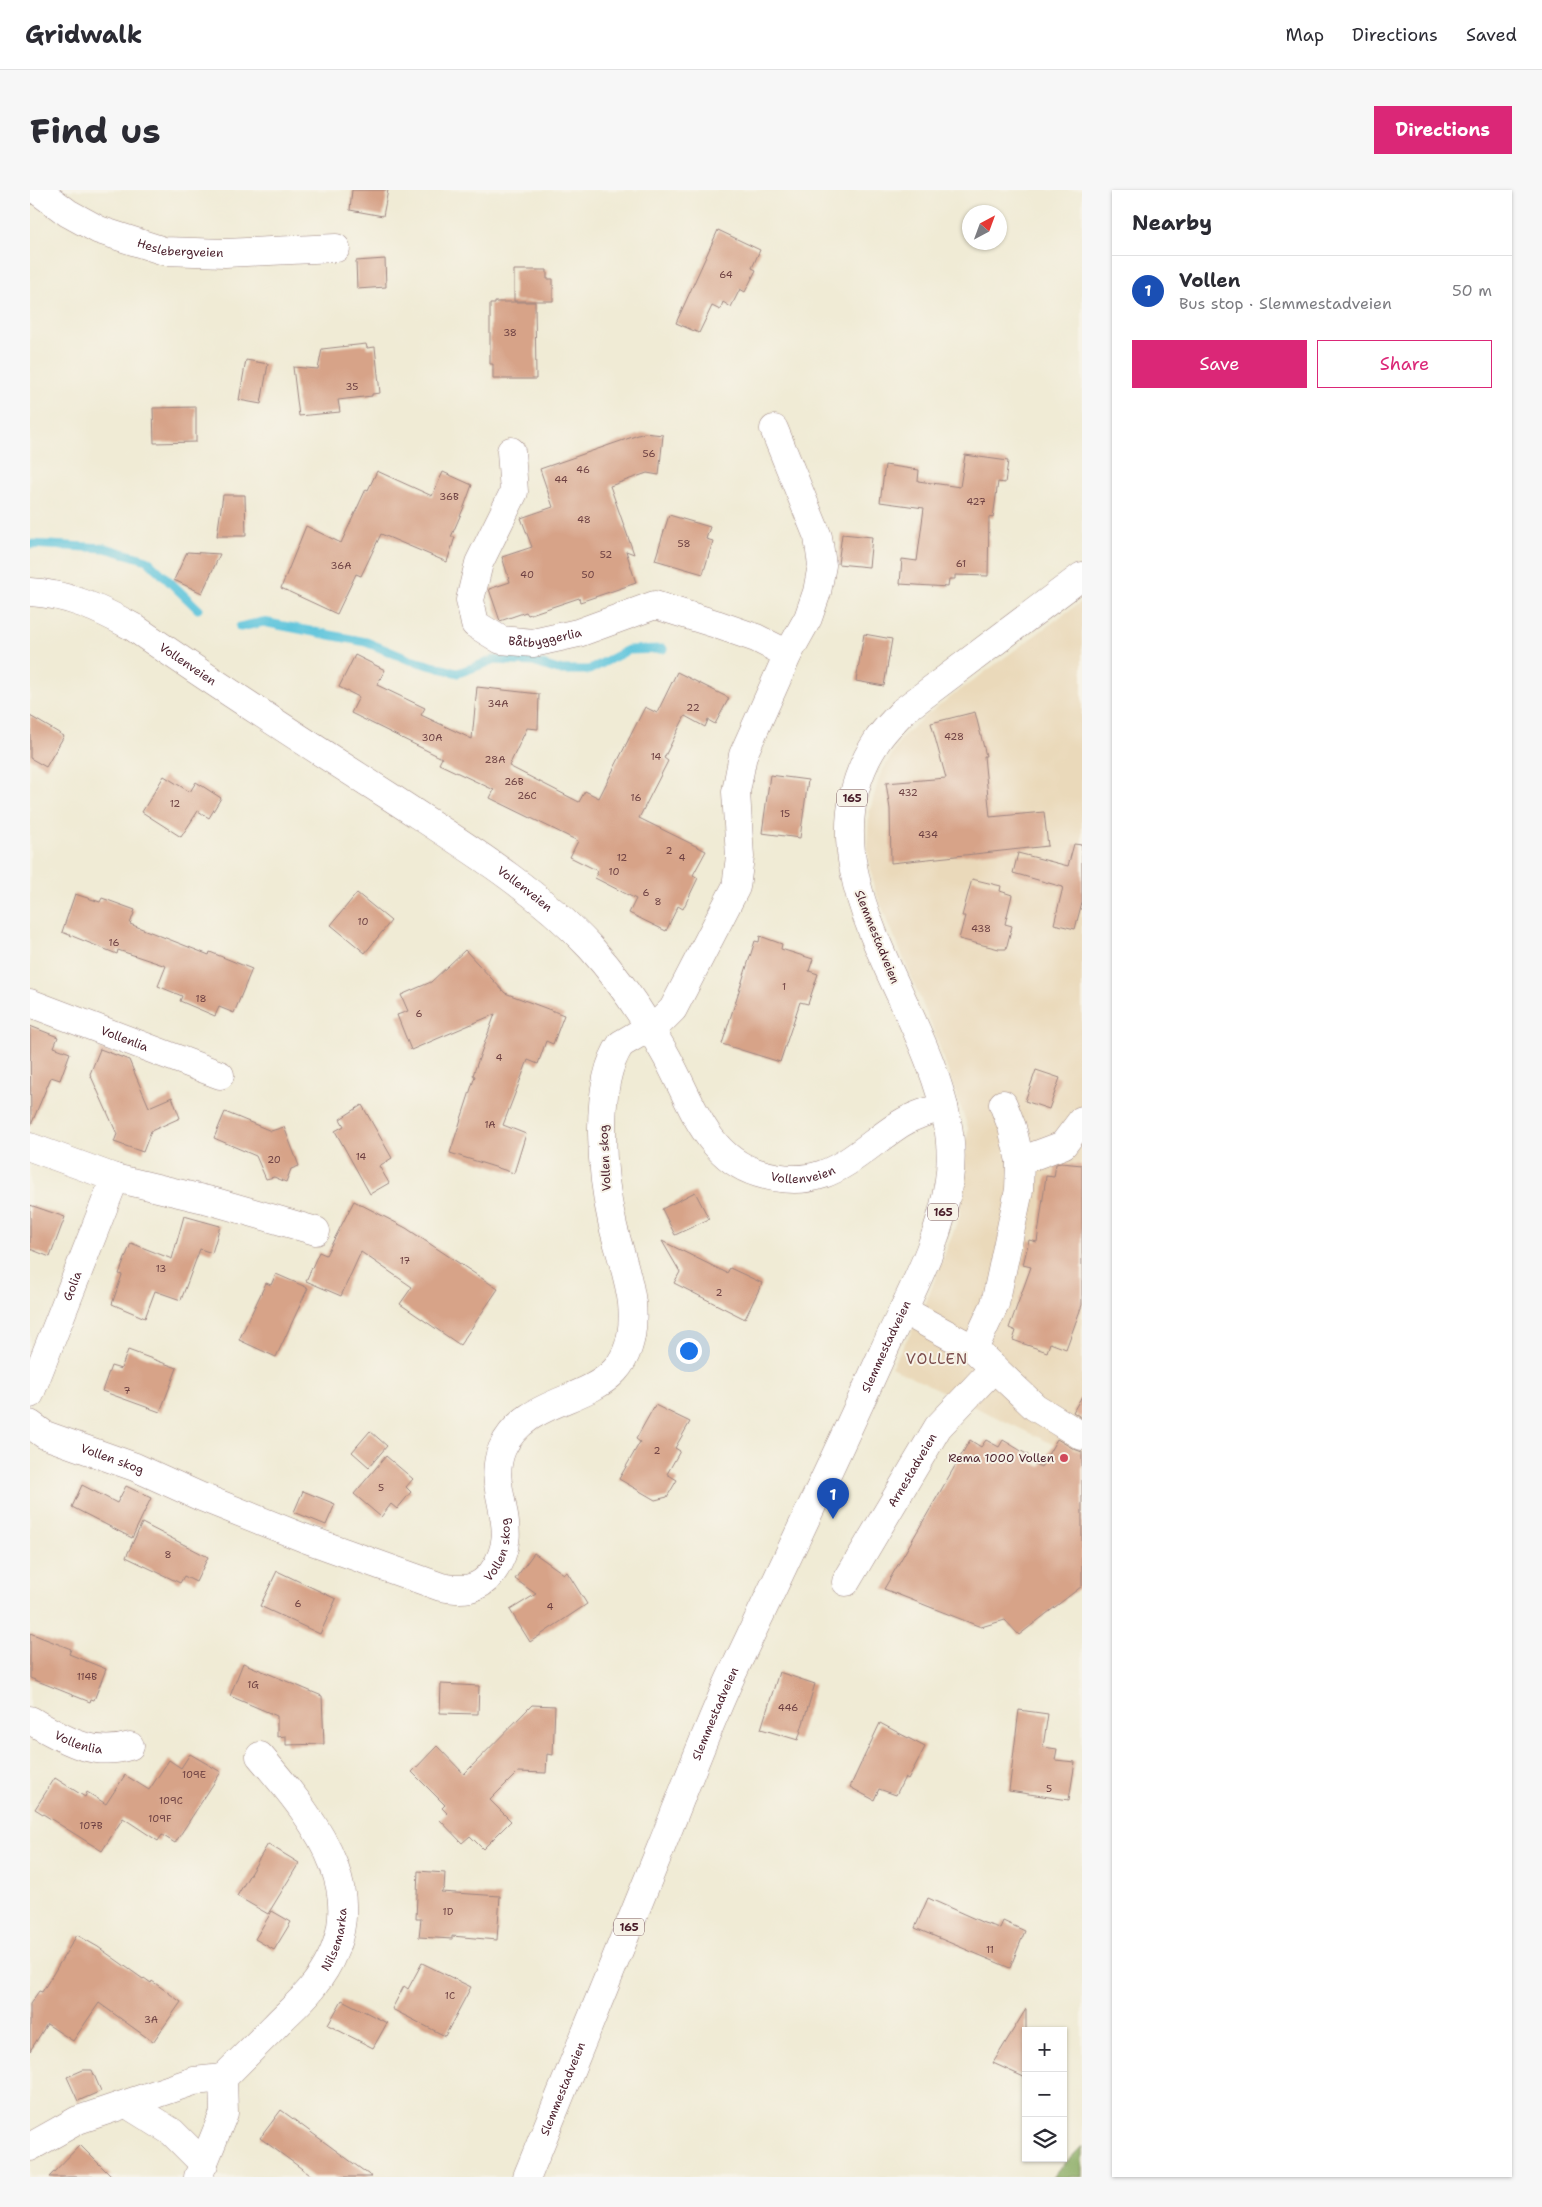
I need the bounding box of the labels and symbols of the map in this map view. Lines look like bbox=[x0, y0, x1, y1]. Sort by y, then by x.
north arrow bbox=[962, 205, 1007, 250]
street label: Heslebergveien bbox=[135, 235, 224, 261]
house number: 64 bbox=[719, 268, 733, 281]
house number: 38 bbox=[503, 326, 517, 339]
house number: 35 bbox=[346, 380, 358, 393]
house number: 56 bbox=[643, 447, 655, 460]
house number: 46 bbox=[576, 463, 590, 476]
house number: 44 bbox=[554, 473, 568, 486]
house number: 36B bbox=[439, 490, 459, 503]
house number: 427 bbox=[966, 495, 986, 508]
house number: 48 bbox=[577, 513, 591, 526]
house number: 58 bbox=[678, 537, 690, 550]
house number: 52 bbox=[600, 548, 612, 561]
house number: 61 bbox=[956, 557, 966, 570]
house number: 36A bbox=[331, 559, 351, 572]
house number: 40 bbox=[520, 568, 534, 581]
house number: 50 bbox=[581, 568, 595, 581]
street label: Båtbyggerlia bbox=[508, 624, 584, 651]
street label: Vollenveien bbox=[156, 639, 219, 689]
house number: 34A bbox=[488, 697, 508, 710]
house number: 22 bbox=[686, 701, 700, 714]
house number: 428 bbox=[944, 730, 964, 743]
house number: 30A bbox=[421, 731, 443, 744]
house number: 14 bbox=[651, 750, 661, 763]
house number: 28A bbox=[485, 753, 505, 766]
house number: 26B bbox=[504, 775, 524, 788]
house number: 432 bbox=[898, 786, 918, 799]
house number: 26C bbox=[517, 789, 537, 802]
road number: 165 bbox=[837, 790, 867, 806]
house number: 16 bbox=[631, 791, 641, 804]
house number: 12 bbox=[170, 797, 180, 810]
house number: 15 bbox=[780, 807, 790, 820]
house number: 434 bbox=[918, 828, 938, 841]
house number: 2 bbox=[666, 844, 673, 857]
house number: 12 bbox=[617, 851, 627, 864]
house number: 4 bbox=[679, 851, 686, 864]
street label: Vollenveien bbox=[494, 862, 556, 915]
house number: 10 bbox=[609, 865, 619, 878]
house number: 6 bbox=[643, 886, 650, 899]
street label: Slemmestadveien bbox=[851, 888, 903, 986]
house number: 8 bbox=[655, 895, 662, 908]
house number: 10 bbox=[358, 915, 368, 928]
house number: 438 bbox=[971, 922, 991, 935]
house number: 16 bbox=[109, 936, 119, 949]
house number: 1 bbox=[782, 980, 786, 993]
house number: 18 bbox=[195, 992, 207, 1005]
house number: 6 bbox=[416, 1007, 423, 1020]
street label: Vollenlia bbox=[98, 1022, 151, 1055]
house number: 4 bbox=[496, 1051, 503, 1064]
house number: 1A bbox=[484, 1118, 496, 1131]
street label: Vollen skog bbox=[595, 1124, 615, 1192]
house number: 14 bbox=[356, 1150, 366, 1163]
house number: 20 bbox=[267, 1153, 281, 1166]
street label: Vollenveien bbox=[769, 1162, 838, 1187]
road number: 165 bbox=[928, 1204, 958, 1220]
house number: 17 bbox=[400, 1254, 410, 1267]
house number: 13 bbox=[156, 1262, 166, 1275]
street label: Golia bbox=[59, 1268, 86, 1303]
house number: 2 bbox=[716, 1286, 723, 1299]
street label: Slemmestadveien bbox=[858, 1298, 914, 1395]
your location bbox=[676, 1338, 702, 1364]
district label: VOLLEN bbox=[906, 1349, 968, 1369]
house number: 7 bbox=[124, 1384, 131, 1397]
street label: Arnestadveien bbox=[884, 1430, 941, 1510]
street label: Vollen skog bbox=[78, 1440, 147, 1478]
house number: 2 bbox=[654, 1444, 661, 1457]
place label: Rema 1000 Vollen bbox=[948, 1450, 1054, 1466]
marker: Rema 1000 Vollen bbox=[1058, 1452, 1070, 1464]
pin: 1 bbox=[817, 1478, 849, 1519]
house number: 5 bbox=[378, 1481, 384, 1494]
street label: Vollen skog bbox=[480, 1517, 514, 1585]
house number: 8 bbox=[165, 1548, 172, 1561]
house number: 6 bbox=[295, 1597, 302, 1610]
house number: 4 bbox=[547, 1600, 554, 1613]
street label: Slemmestadveien bbox=[688, 1665, 742, 1763]
house number: 114B bbox=[77, 1670, 97, 1683]
house number: 1G bbox=[247, 1678, 259, 1691]
house number: 446 bbox=[778, 1701, 798, 1714]
street label: Vollenlia bbox=[52, 1727, 104, 1758]
house number: 109E bbox=[182, 1768, 206, 1781]
house number: 5 bbox=[1046, 1782, 1052, 1795]
house number: 109C bbox=[159, 1794, 183, 1807]
house number: 109F bbox=[148, 1812, 172, 1825]
house number: 107B bbox=[79, 1819, 103, 1832]
house number: 1D bbox=[443, 1905, 454, 1918]
street label: Nilsemarka bbox=[318, 1908, 350, 1974]
road number: 165 bbox=[614, 1918, 644, 1935]
house number: 11 bbox=[986, 1943, 994, 1956]
house number: 1C bbox=[445, 1989, 455, 2002]
house number: 3A bbox=[144, 2013, 158, 2026]
street label: Slemmestadveien bbox=[537, 2040, 589, 2138]

